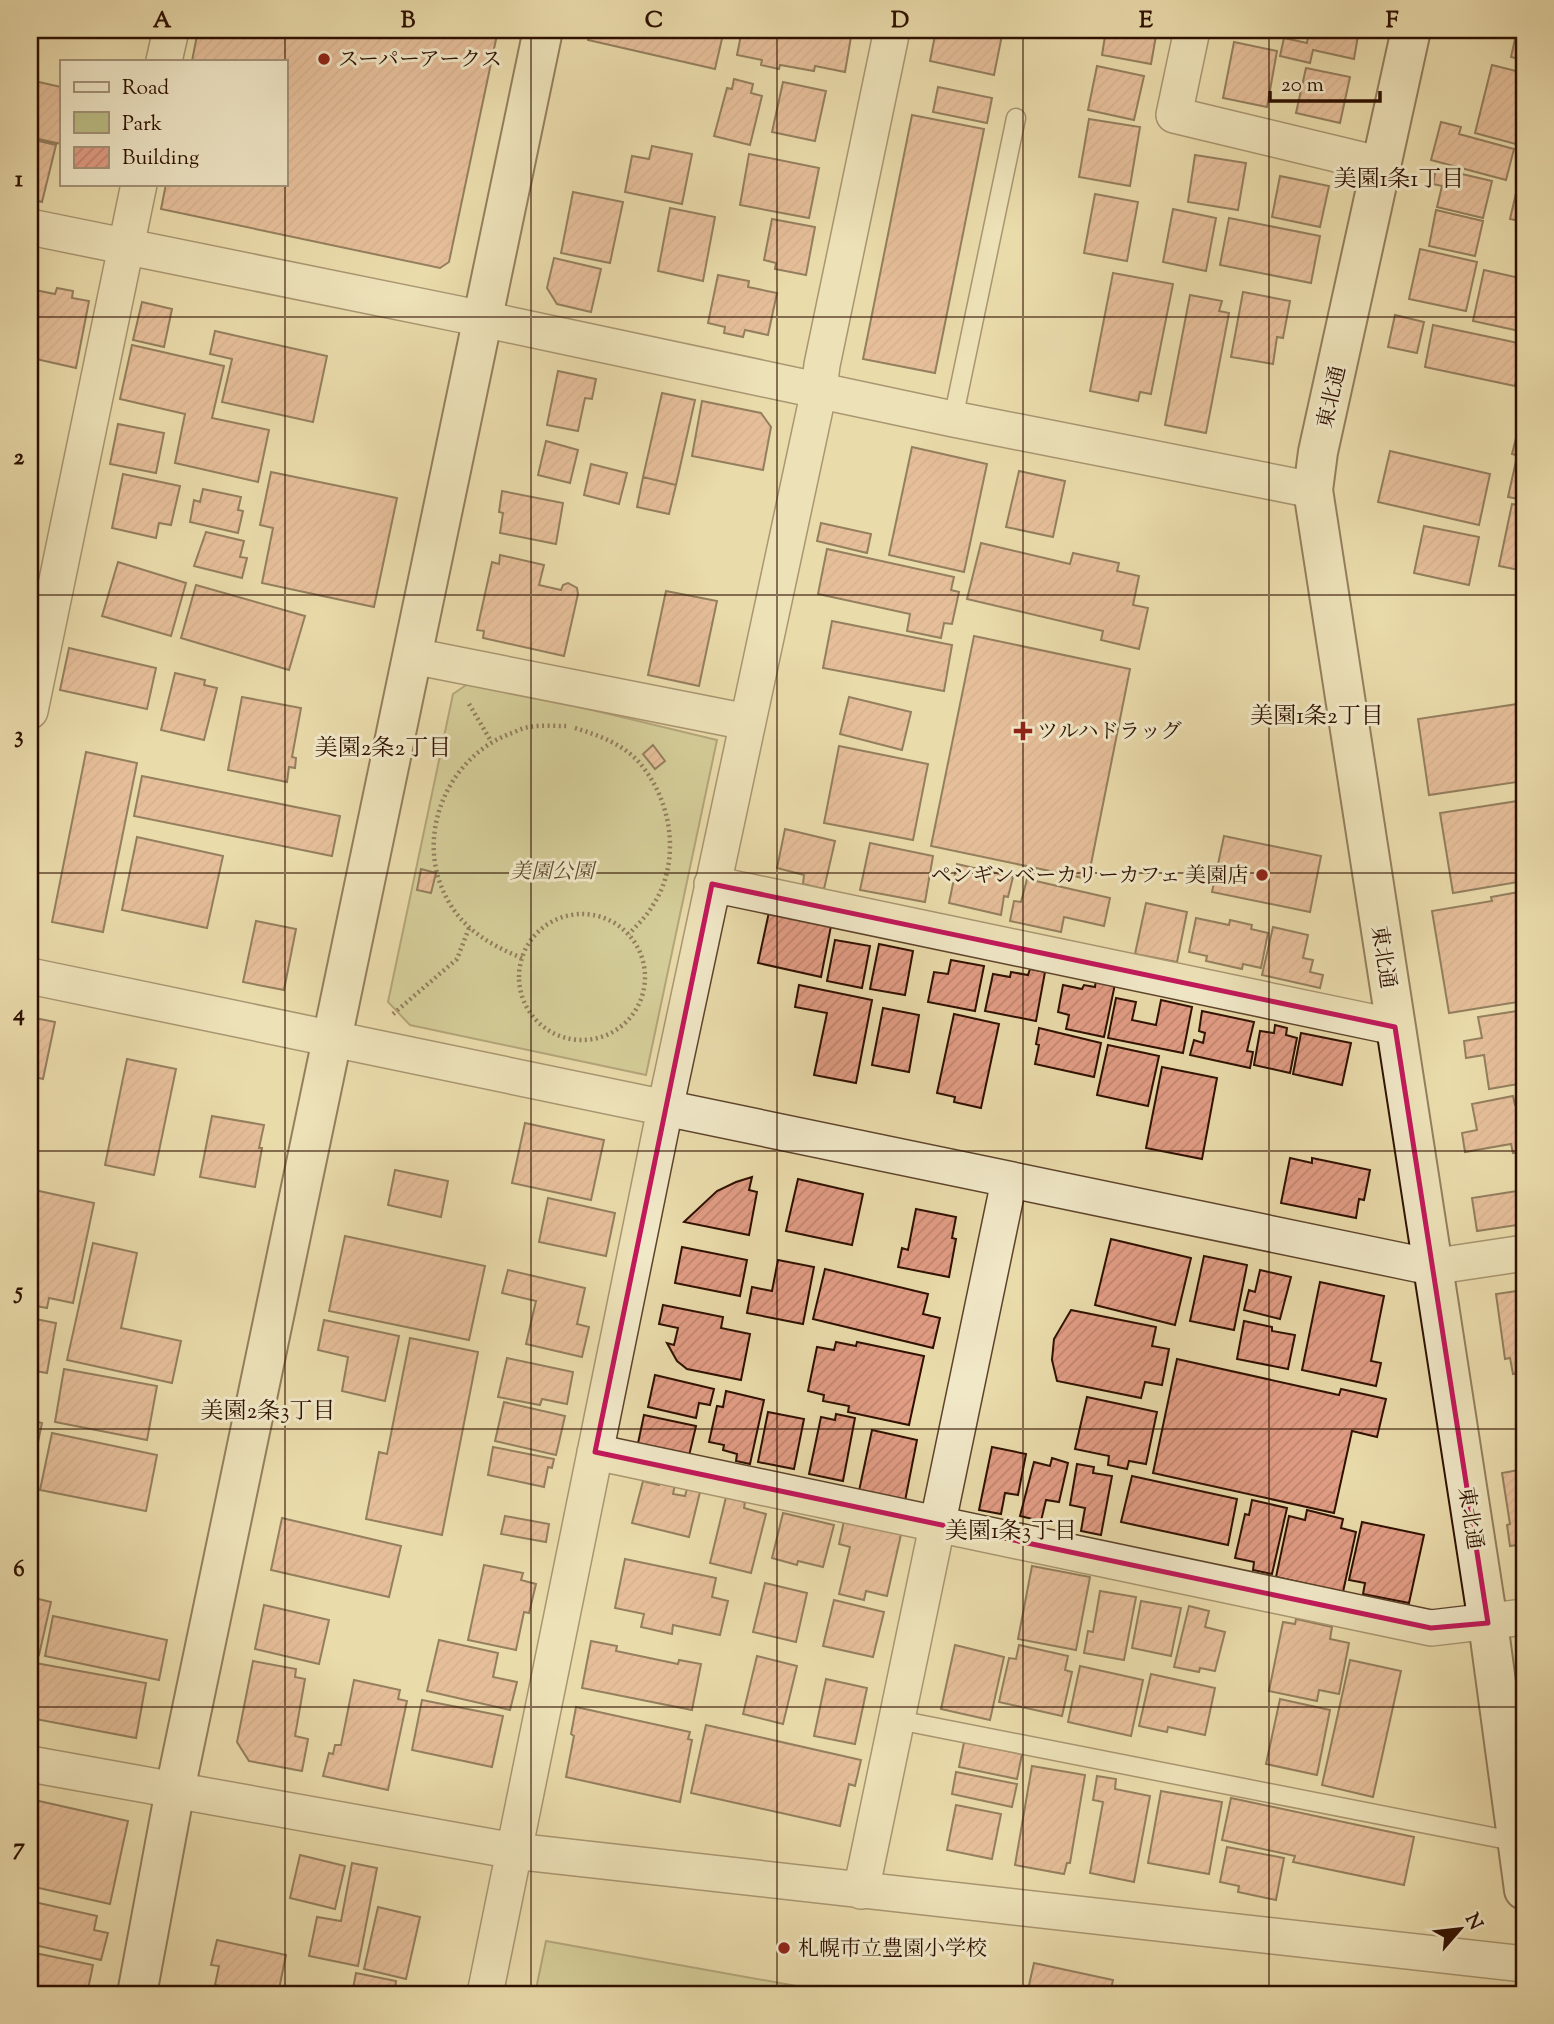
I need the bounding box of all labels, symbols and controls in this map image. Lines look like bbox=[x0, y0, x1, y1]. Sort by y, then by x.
text: A bbox=[153, 5, 172, 38]
text: B bbox=[401, 5, 416, 38]
text: C bbox=[645, 5, 663, 38]
text: D bbox=[891, 5, 909, 38]
text: E bbox=[1139, 5, 1153, 38]
text: F bbox=[1386, 5, 1399, 38]
place label: スーパーアークス bbox=[338, 46, 502, 76]
marker: スーパーアークス bbox=[316, 51, 332, 67]
legend bbox=[60, 60, 287, 186]
scale bar bbox=[1270, 60, 1381, 104]
text: 20 m bbox=[1281, 71, 1324, 101]
text: Road bbox=[122, 74, 169, 104]
text: Park bbox=[122, 110, 163, 140]
text: Building bbox=[122, 144, 199, 174]
text: 1 bbox=[15, 164, 23, 197]
district label: 美園1条1丁目 bbox=[1334, 164, 1464, 197]
street label: 東北通 bbox=[1311, 363, 1355, 432]
text: 2 bbox=[14, 442, 25, 475]
district label: 美園1条2丁目 bbox=[1250, 701, 1384, 734]
place label: ツルハドラッグ bbox=[1037, 718, 1182, 748]
text: 3 bbox=[14, 720, 24, 753]
marker: ツルハドラッグ bbox=[1015, 723, 1031, 739]
district label: 美園2条2丁目 bbox=[315, 733, 451, 766]
park label: 美園公園 bbox=[510, 858, 597, 888]
place label: ペンギンベーカリーカフェ 美園店 bbox=[931, 862, 1248, 892]
marker: ペンギンベーカリーカフェ 美園店 bbox=[1254, 867, 1270, 883]
street label: 東北通 bbox=[1362, 924, 1402, 991]
text: 4 bbox=[12, 998, 25, 1031]
text: 5 bbox=[13, 1276, 23, 1309]
district label: 美園2条3丁目 bbox=[200, 1396, 336, 1429]
street label: 東北通 bbox=[1449, 1485, 1489, 1552]
district label: 美園1条3丁目 bbox=[945, 1516, 1077, 1549]
text: 6 bbox=[13, 1554, 25, 1587]
text: 7 bbox=[13, 1832, 25, 1865]
north arrow bbox=[1424, 1895, 1494, 1965]
text: N bbox=[1457, 1909, 1488, 1935]
place label: 札幌市立豊園小学校 bbox=[798, 1935, 987, 1965]
marker: 札幌市立豊園小学校 bbox=[776, 1940, 792, 1956]

